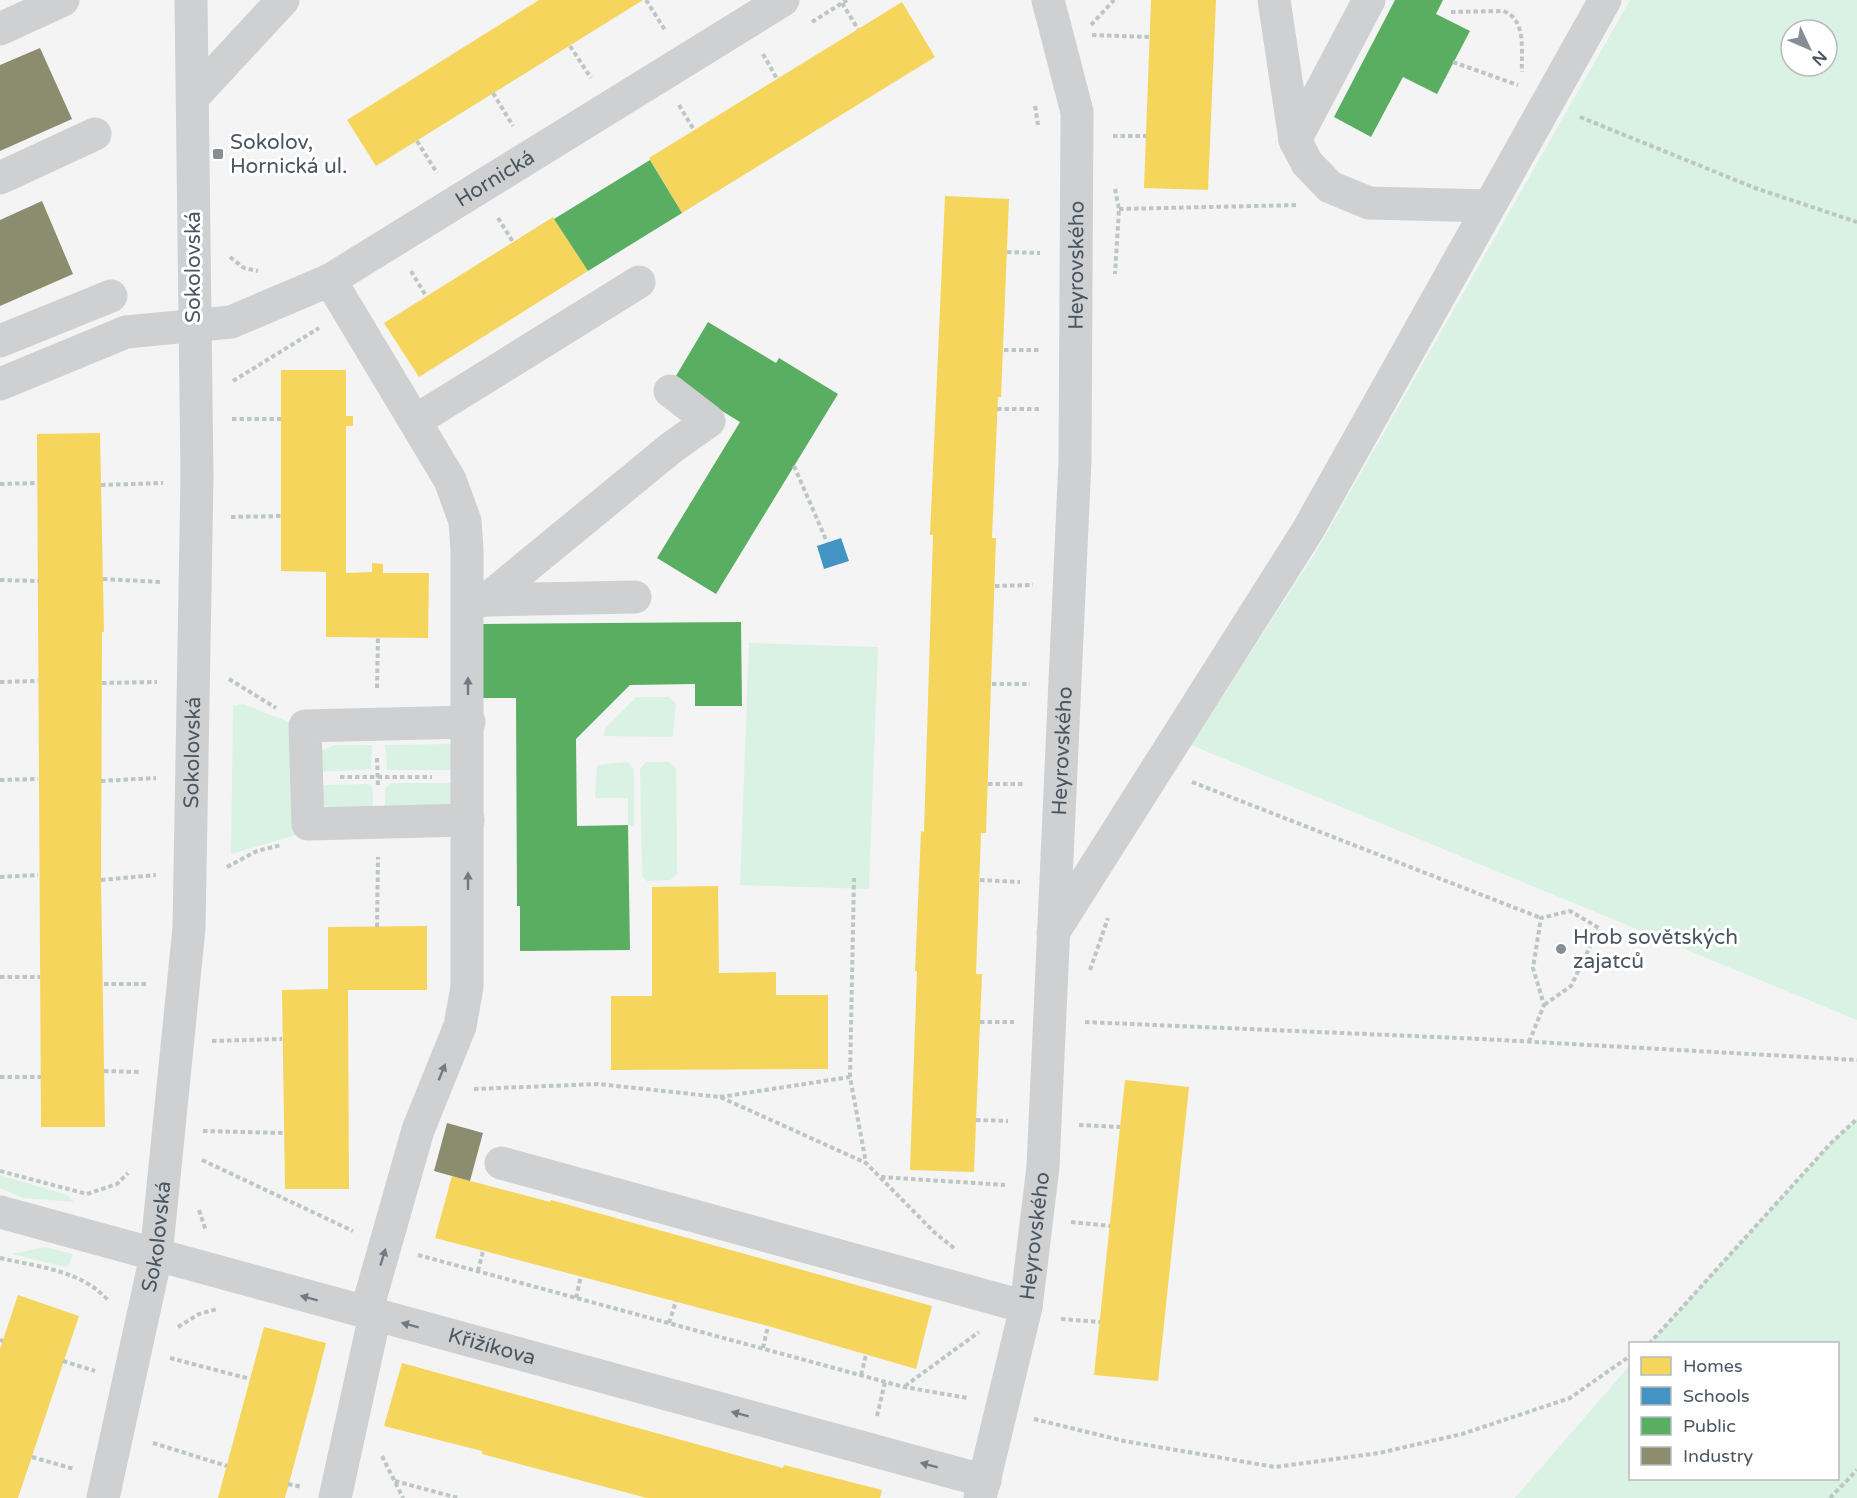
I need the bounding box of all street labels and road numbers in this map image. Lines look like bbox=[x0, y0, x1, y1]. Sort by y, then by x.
street label: Hornická bbox=[451, 145, 539, 213]
street label: Heyrovského bbox=[1064, 201, 1089, 330]
street label: Sokolovská bbox=[181, 211, 206, 323]
street label: Heyrovského bbox=[1047, 686, 1078, 816]
street label: Sokolovská bbox=[179, 696, 206, 809]
street label: Heyrovského bbox=[1015, 1171, 1055, 1302]
street label: Sokolovská bbox=[136, 1180, 176, 1295]
street label: Křižíkova bbox=[445, 1323, 538, 1371]

